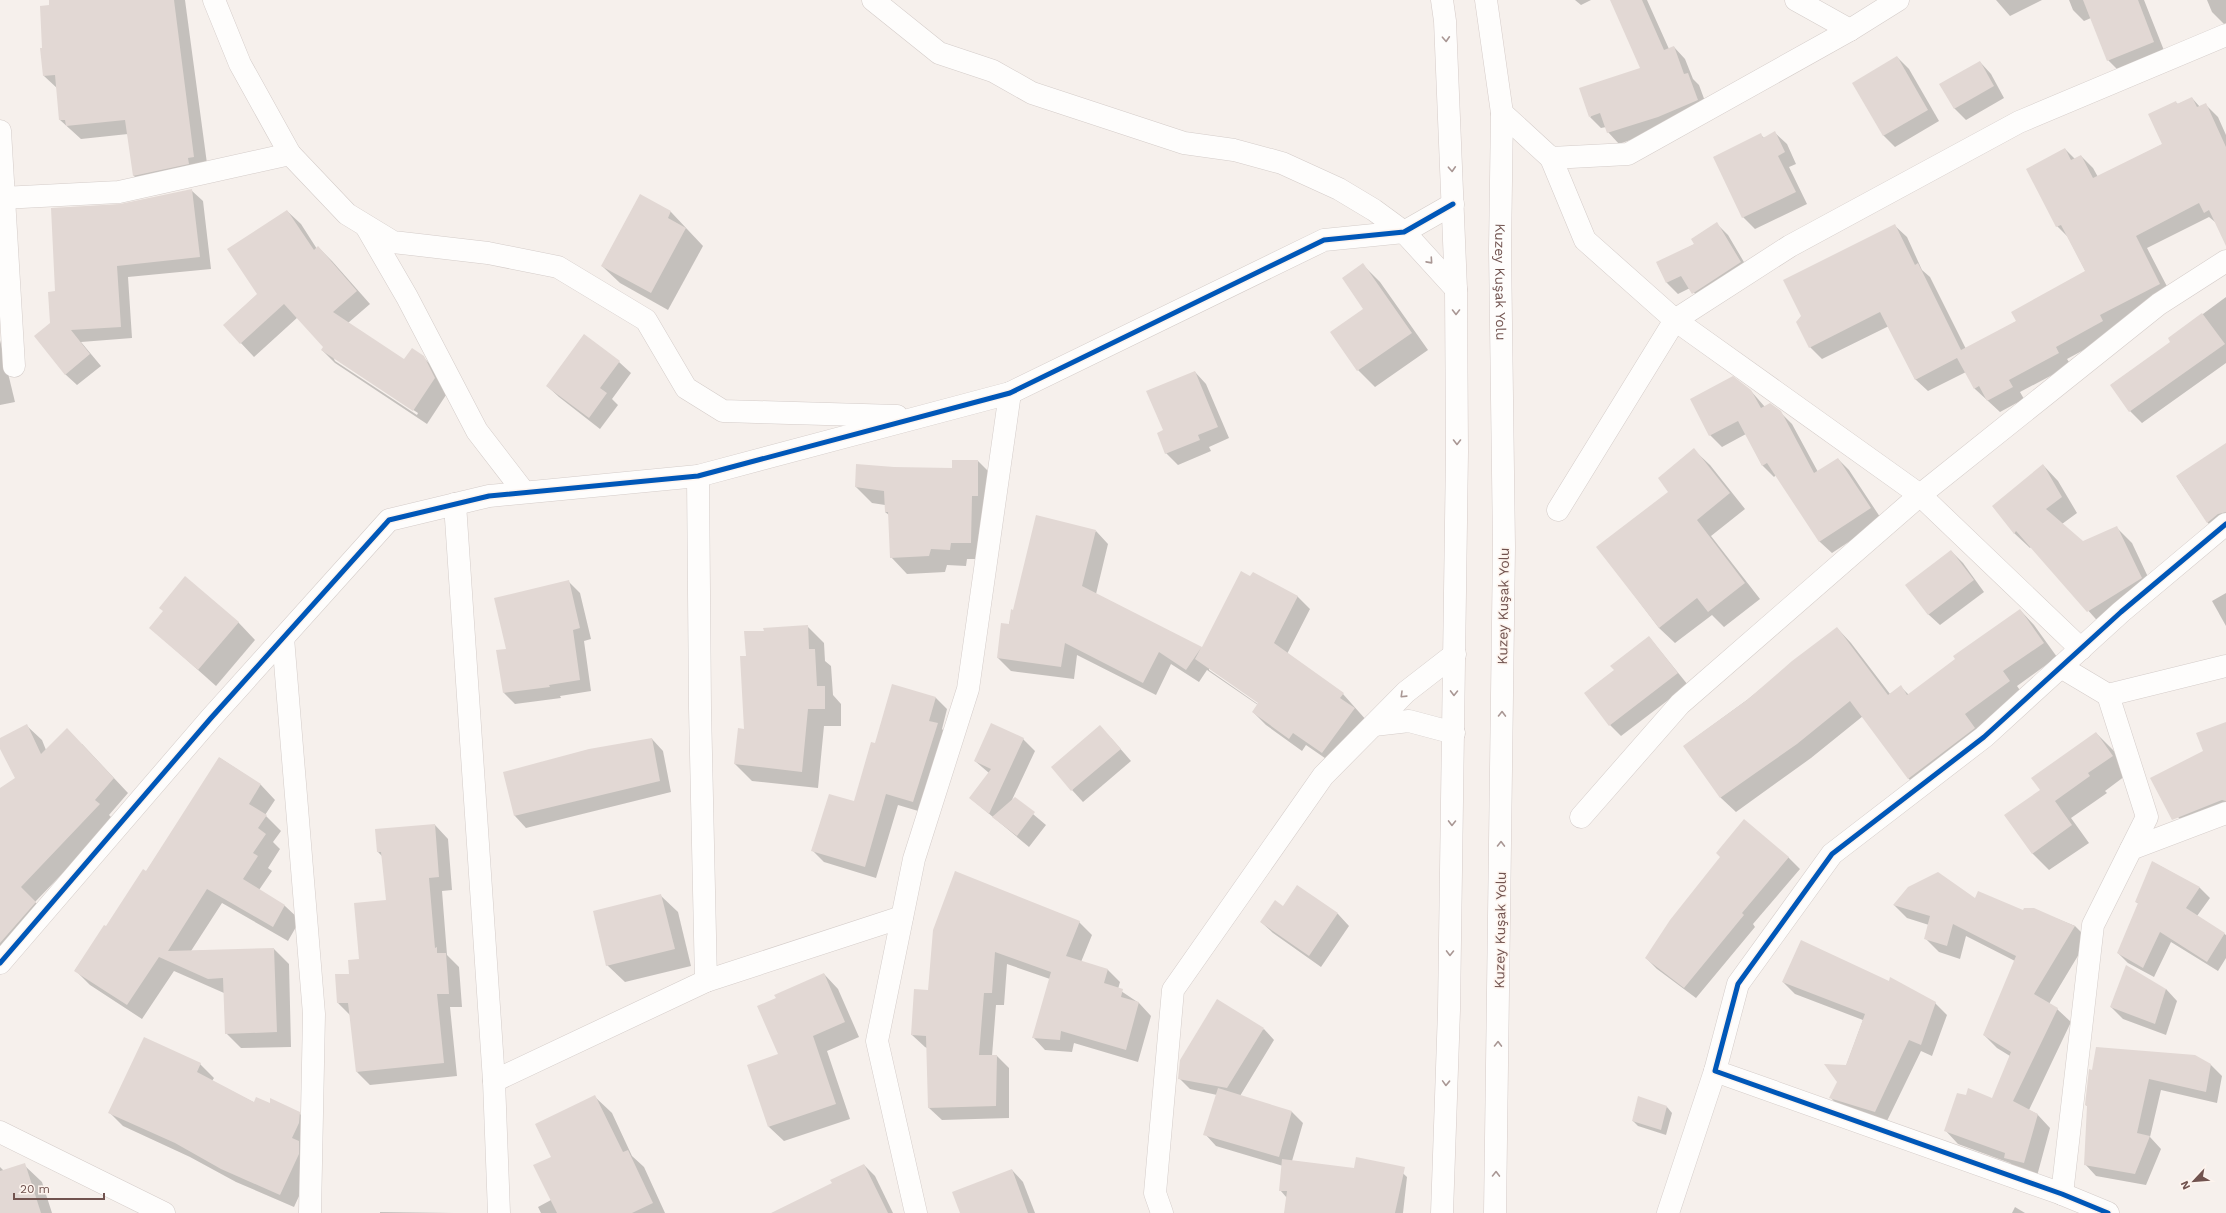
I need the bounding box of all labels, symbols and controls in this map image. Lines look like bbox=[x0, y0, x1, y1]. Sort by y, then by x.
one-way arrow bbox=[1442, 36, 1450, 42]
one-way arrow bbox=[1447, 166, 1456, 172]
street label: Kuzey Kuşak Yolu bbox=[1492, 223, 1509, 341]
one-way arrow bbox=[1425, 256, 1433, 264]
one-way arrow bbox=[1452, 309, 1460, 315]
one-way arrow bbox=[1453, 439, 1461, 445]
street label: Kuzey Kuşak Yolu bbox=[1494, 547, 1512, 665]
one-way arrow bbox=[1400, 690, 1408, 698]
one-way arrow bbox=[1450, 690, 1459, 696]
one-way arrow bbox=[1498, 711, 1506, 717]
one-way arrow bbox=[1448, 820, 1456, 826]
one-way arrow bbox=[1497, 841, 1505, 847]
street label: Kuzey Kuşak Yolu bbox=[1491, 871, 1509, 989]
one-way arrow bbox=[1446, 950, 1454, 956]
one-way arrow bbox=[1494, 1041, 1502, 1047]
one-way arrow bbox=[1442, 1080, 1450, 1086]
north arrow bbox=[2174, 1161, 2214, 1201]
one-way arrow bbox=[1491, 1171, 1500, 1177]
scale bar bbox=[14, 1175, 104, 1201]
text: N bbox=[2178, 1179, 2193, 1192]
text: 20 m bbox=[20, 1182, 50, 1196]

